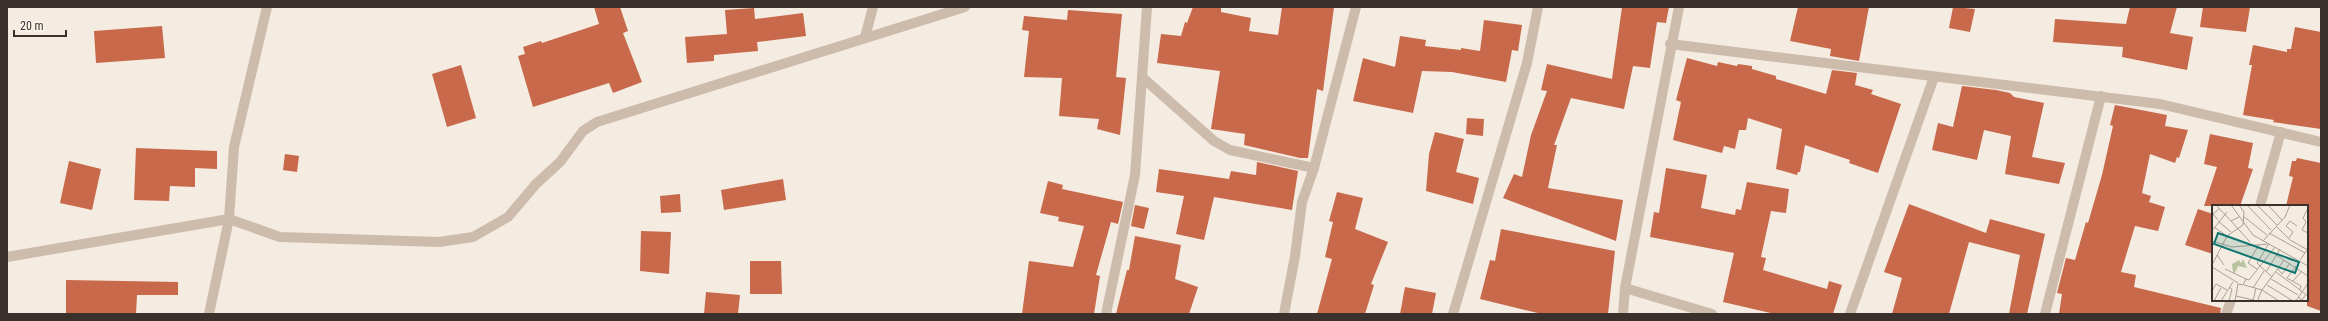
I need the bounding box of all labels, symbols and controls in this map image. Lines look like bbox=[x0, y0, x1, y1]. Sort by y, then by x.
scale bar bbox=[14, 12, 66, 38]
text: 20 m bbox=[20, 19, 44, 33]
inset map bbox=[2212, 205, 2308, 301]

